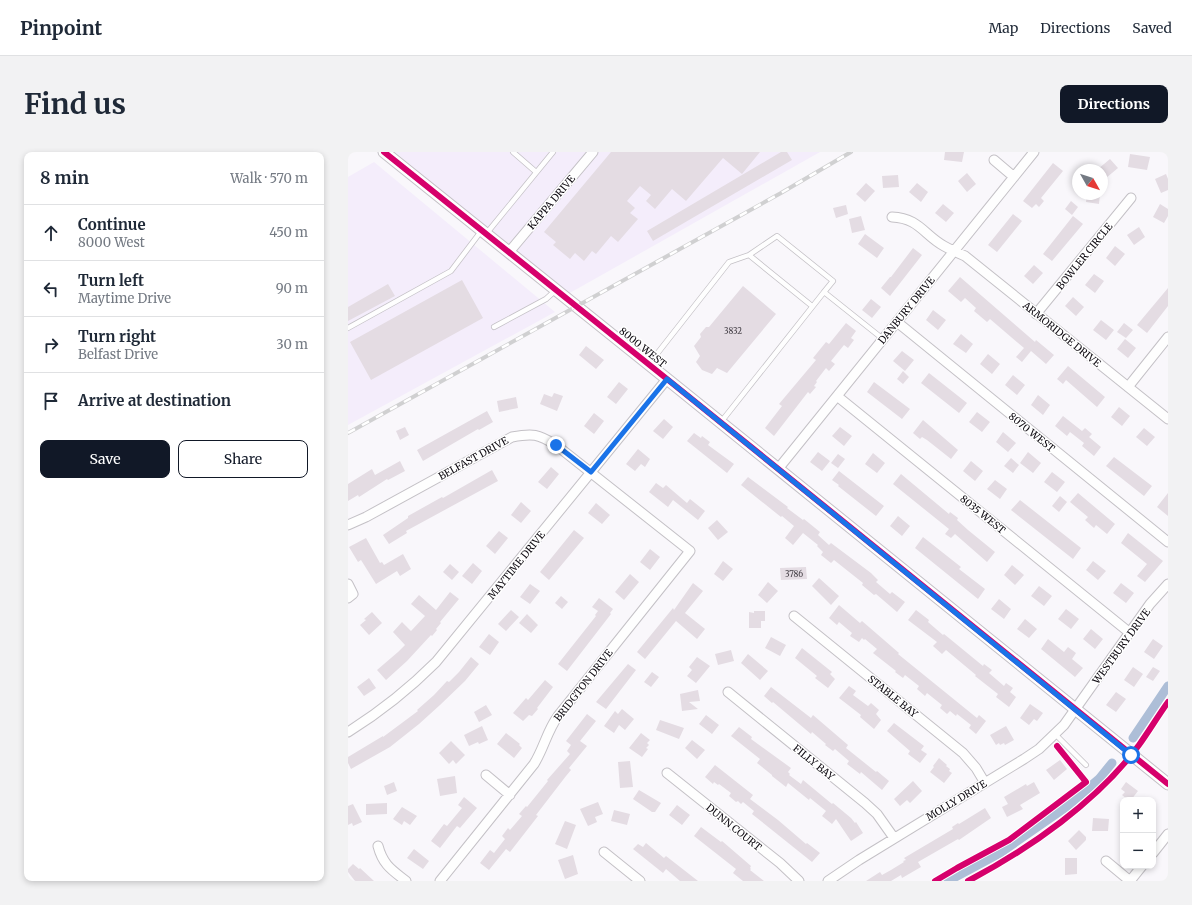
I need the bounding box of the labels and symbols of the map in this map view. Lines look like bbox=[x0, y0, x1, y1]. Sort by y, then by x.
north arrow bbox=[1072, 164, 1108, 200]
street label: KAPPA DRIVE bbox=[525, 172, 578, 232]
street label: BOWLER CIRCLE bbox=[1053, 220, 1116, 292]
street label: DANBURY DRIVE bbox=[875, 273, 938, 347]
street label: ARMORIDGE DRIVE bbox=[1019, 298, 1104, 370]
street label: 8000 WEST bbox=[616, 324, 669, 370]
house number: 3832 bbox=[724, 326, 742, 336]
street label: 8070 WEST bbox=[1006, 410, 1057, 455]
street label: BELFAST DRIVE bbox=[436, 434, 511, 483]
route end bbox=[547, 436, 565, 454]
street label: 8035 WEST bbox=[957, 492, 1008, 537]
street label: MAYTIME DRIVE bbox=[485, 528, 548, 602]
house number: 3786 bbox=[785, 569, 803, 579]
street label: WESTBURY DRIVE bbox=[1089, 605, 1154, 687]
street label: BRIDGTON DRIVE bbox=[551, 646, 616, 724]
street label: STABLE BAY bbox=[865, 672, 921, 721]
street label: FILLY BAY bbox=[790, 742, 837, 783]
route start bbox=[1122, 746, 1140, 764]
street label: MOLLY DRIVE bbox=[924, 777, 989, 824]
street label: DUNN COURT bbox=[703, 801, 764, 854]

